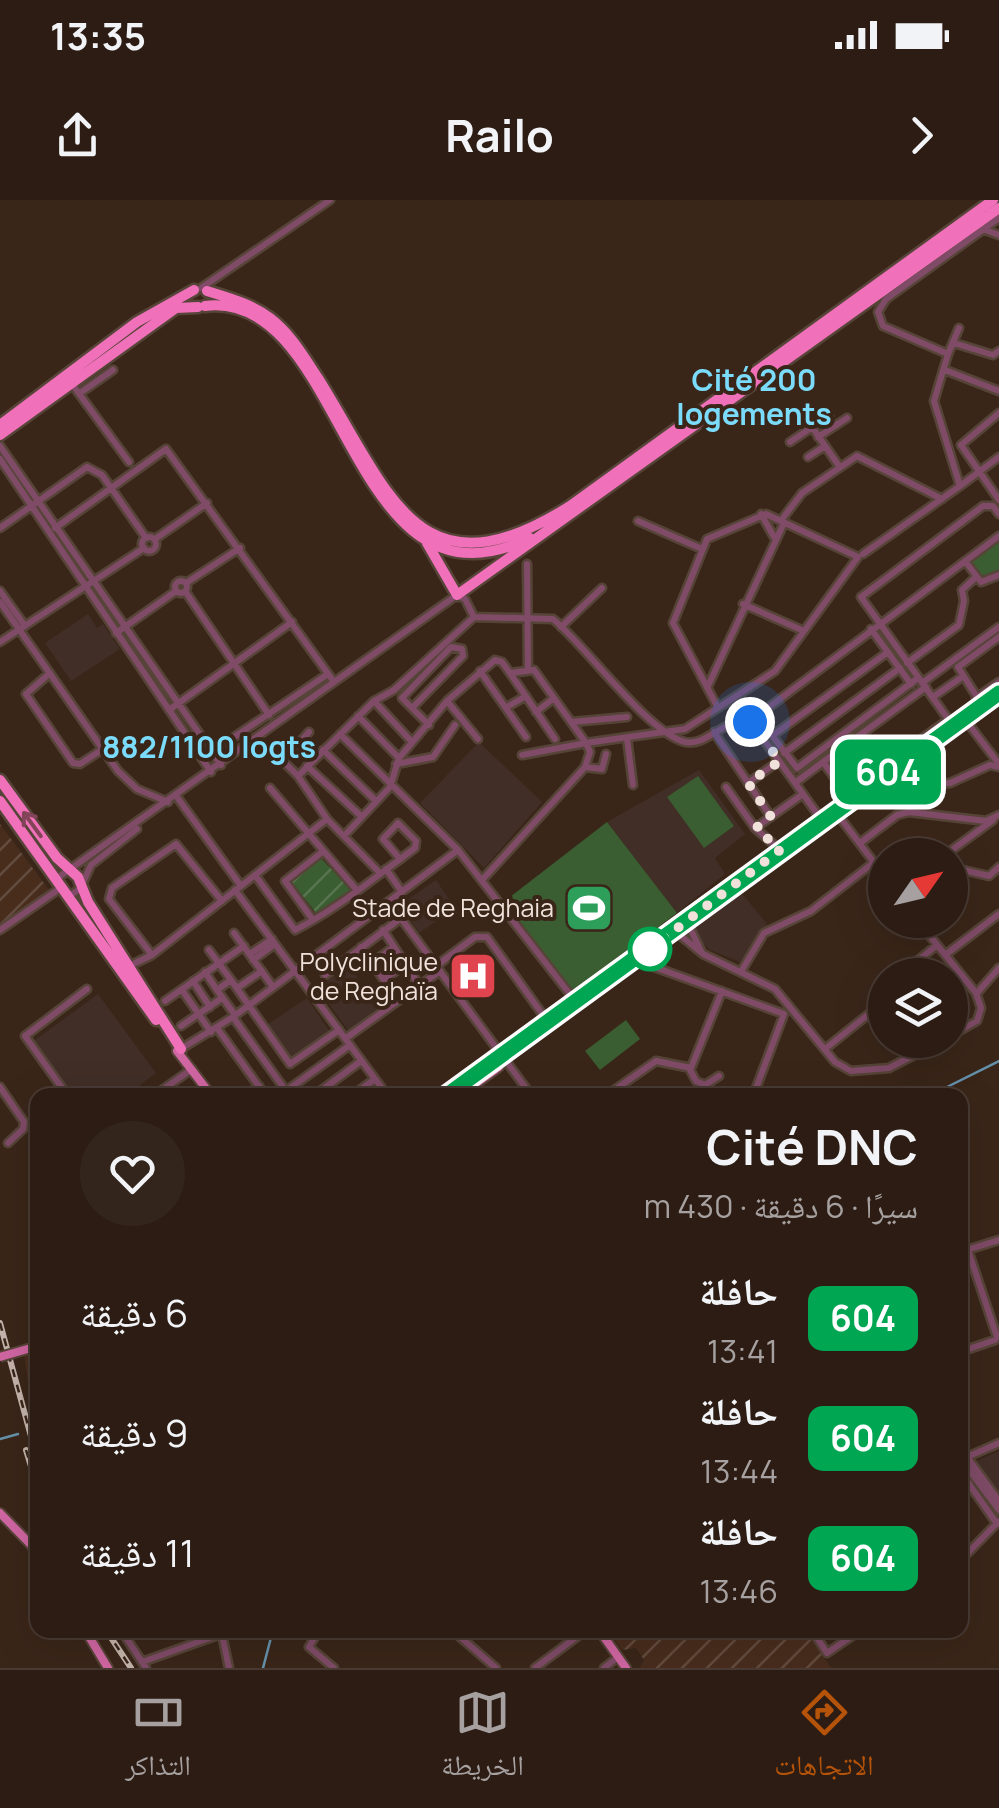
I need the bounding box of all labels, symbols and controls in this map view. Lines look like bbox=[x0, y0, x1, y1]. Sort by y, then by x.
text: 13:35 bbox=[50, 9, 146, 61]
text: Railo bbox=[445, 104, 554, 166]
icon: share bbox=[50, 108, 105, 163]
icon: forward bbox=[894, 108, 949, 163]
district label: Cité 200 logements bbox=[676, 359, 832, 434]
your location bbox=[725, 697, 775, 747]
district label: 882/1100 logts bbox=[102, 726, 316, 767]
line badge: 604 bbox=[830, 740, 946, 804]
text: 604 bbox=[855, 748, 921, 796]
one-way arrow bbox=[22, 810, 43, 838]
north arrow bbox=[868, 838, 968, 938]
map controls bbox=[868, 838, 968, 1058]
sports icon: Stade de Reghaia bbox=[563, 882, 615, 934]
place label: Stade de Reghaia bbox=[352, 890, 554, 925]
unlabelled marker bbox=[629, 928, 671, 970]
place label: Polyclinique de Reghaïa bbox=[300, 944, 438, 1008]
hospital icon: Polyclinique de Reghaïa bbox=[447, 950, 499, 1002]
button: layers bbox=[868, 958, 968, 1058]
text: Cité DNC bbox=[706, 1114, 918, 1179]
button: heart bbox=[80, 1121, 185, 1226]
text: سيرًا · 6 دقيقة · 430 m bbox=[644, 1184, 918, 1228]
text: حافلة bbox=[699, 1264, 778, 1316]
text: 6 دقيقة bbox=[80, 1286, 188, 1338]
text: 604 bbox=[830, 1294, 896, 1342]
text: 13:41 bbox=[707, 1329, 778, 1373]
text: حافلة bbox=[699, 1384, 778, 1436]
text: 9 دقيقة bbox=[80, 1406, 188, 1458]
text: 604 bbox=[830, 1414, 896, 1462]
text: 13:44 bbox=[700, 1449, 778, 1493]
text: حافلة bbox=[699, 1504, 778, 1556]
text: 11 دقيقة bbox=[80, 1526, 195, 1578]
text: 604 bbox=[830, 1534, 896, 1582]
text: 13:46 bbox=[700, 1569, 778, 1613]
tab: التذاكر bbox=[125, 1685, 191, 1793]
tab: الخريطة bbox=[441, 1685, 524, 1793]
tab: الاتجاهات bbox=[774, 1685, 874, 1793]

